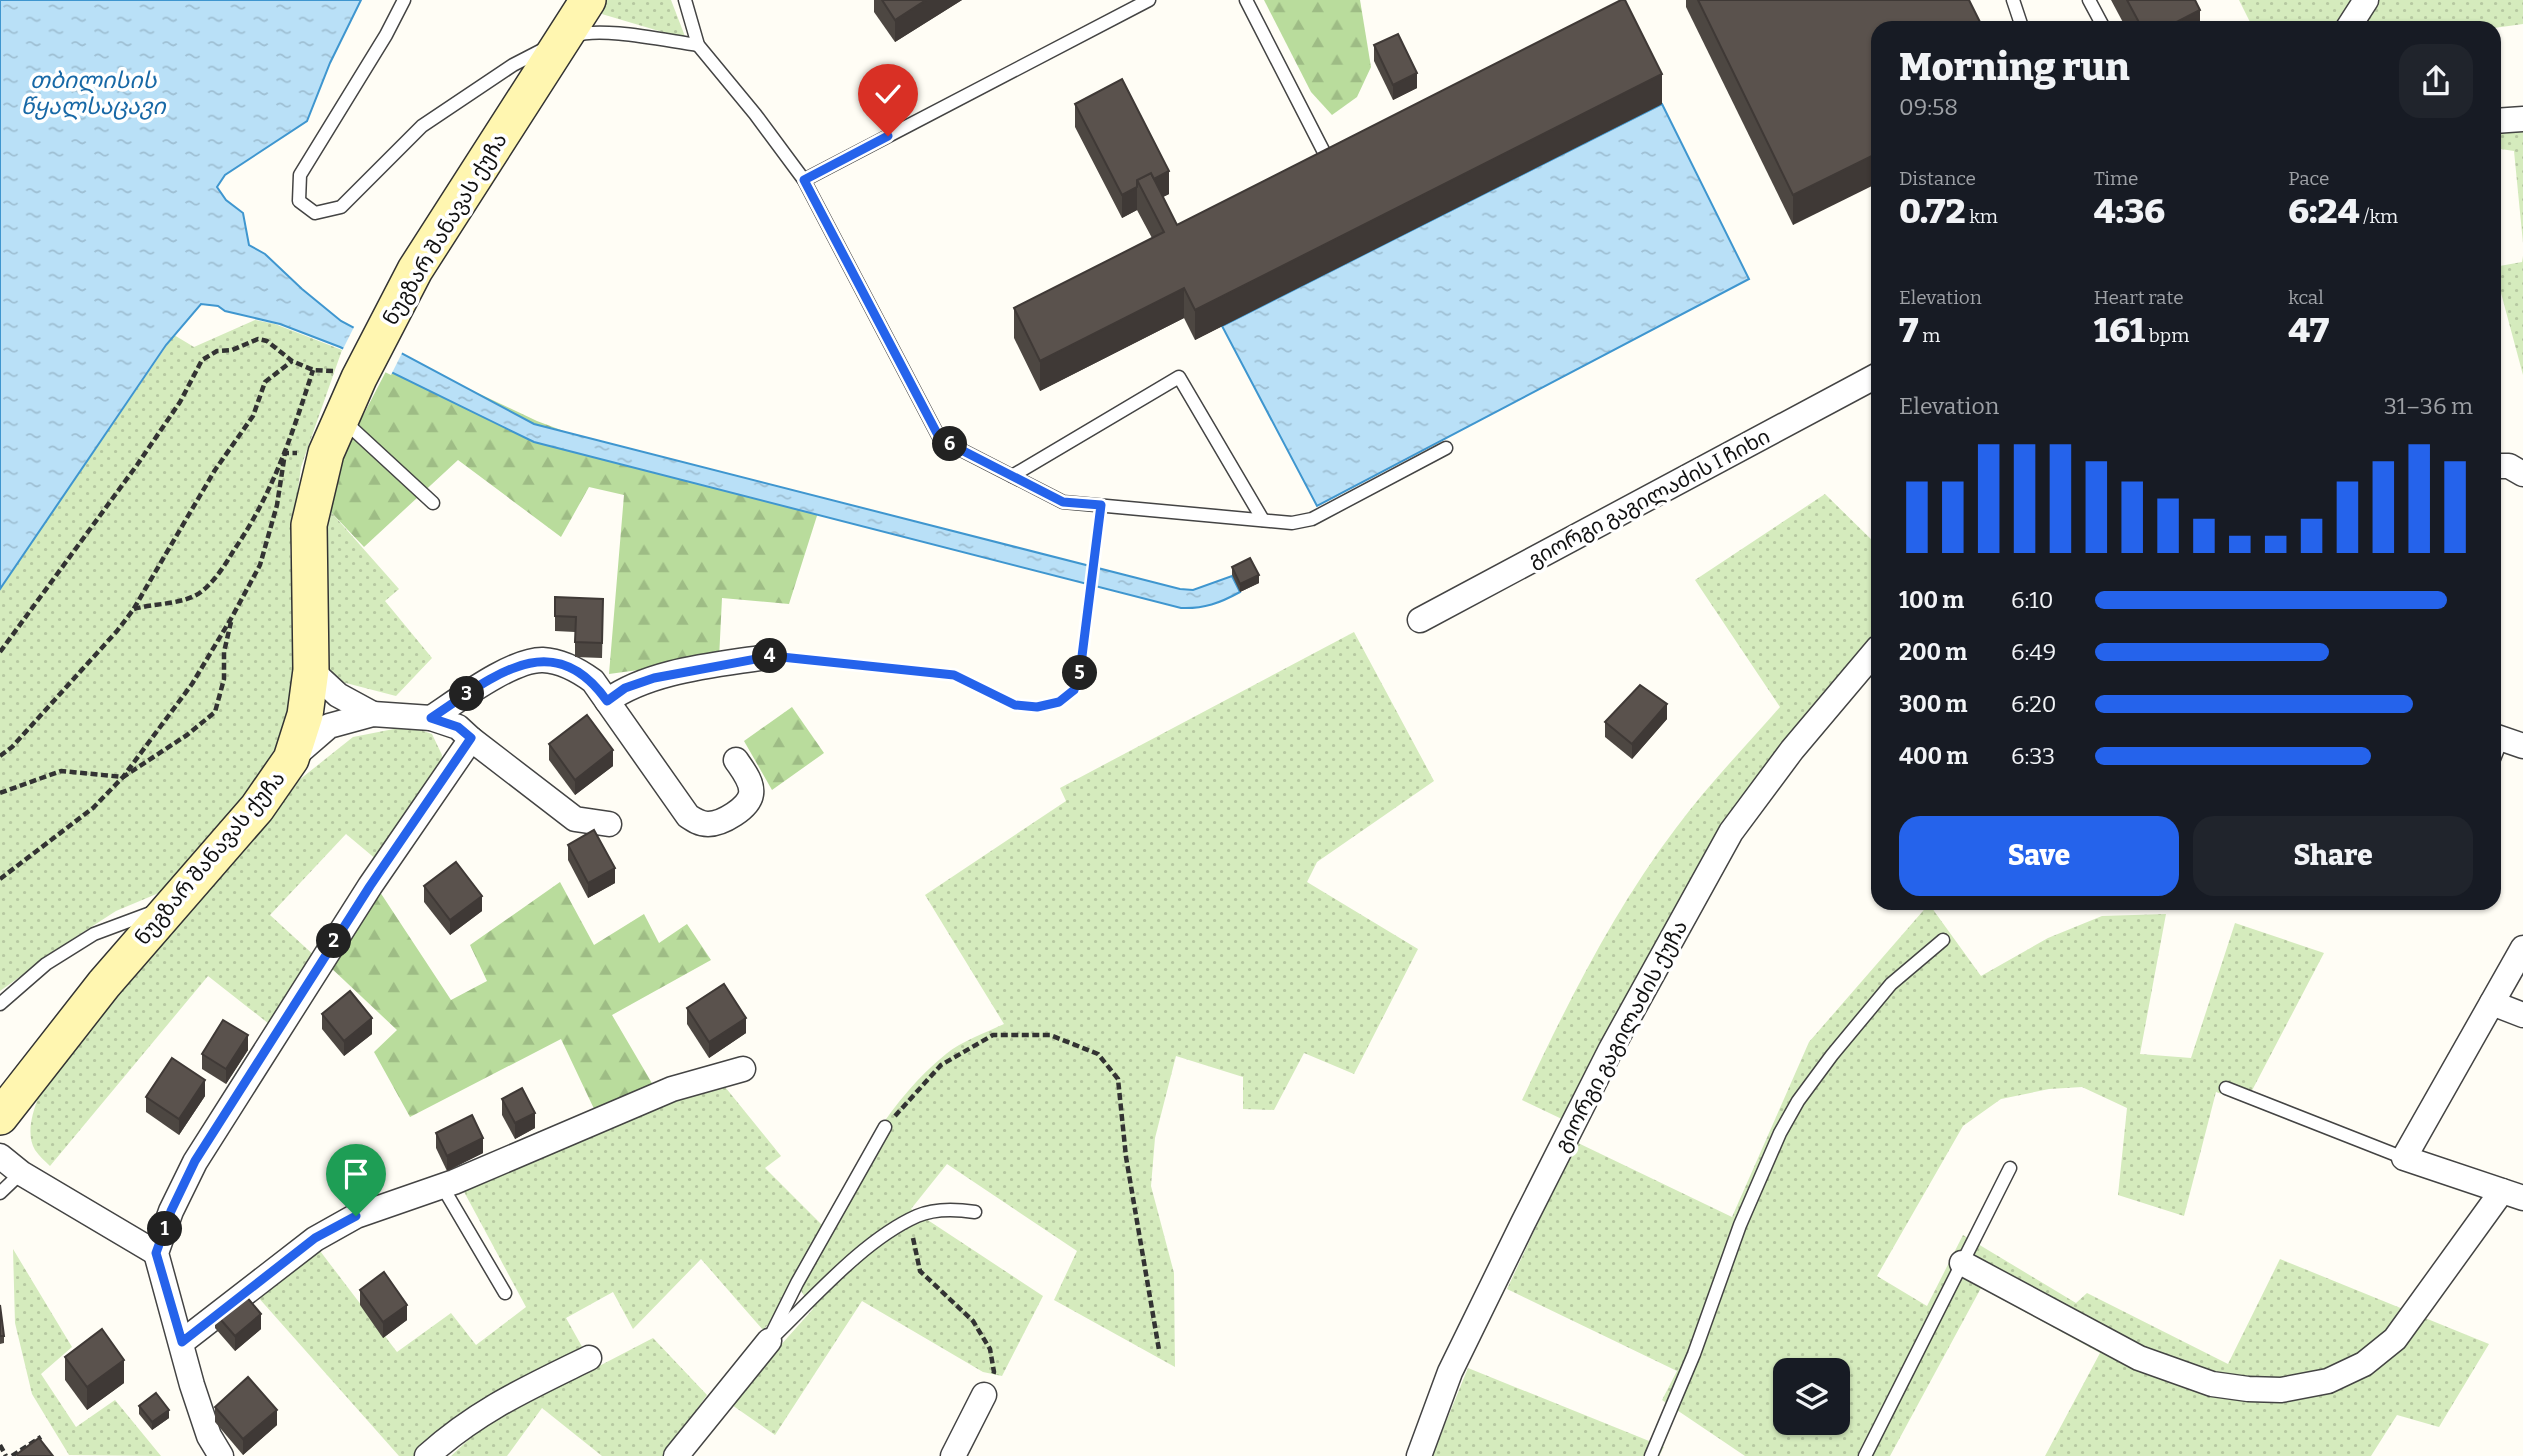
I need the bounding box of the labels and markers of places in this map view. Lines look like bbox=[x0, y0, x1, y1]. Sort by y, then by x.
pin bbox=[858, 64, 918, 136]
pin: 6 bbox=[932, 426, 968, 462]
pin: 4 bbox=[752, 638, 788, 674]
pin: 5 bbox=[1062, 656, 1098, 690]
pin: 3 bbox=[449, 676, 484, 712]
pin: 2 bbox=[316, 923, 352, 958]
pin bbox=[326, 1144, 386, 1216]
pin: 1 bbox=[148, 1212, 182, 1246]

